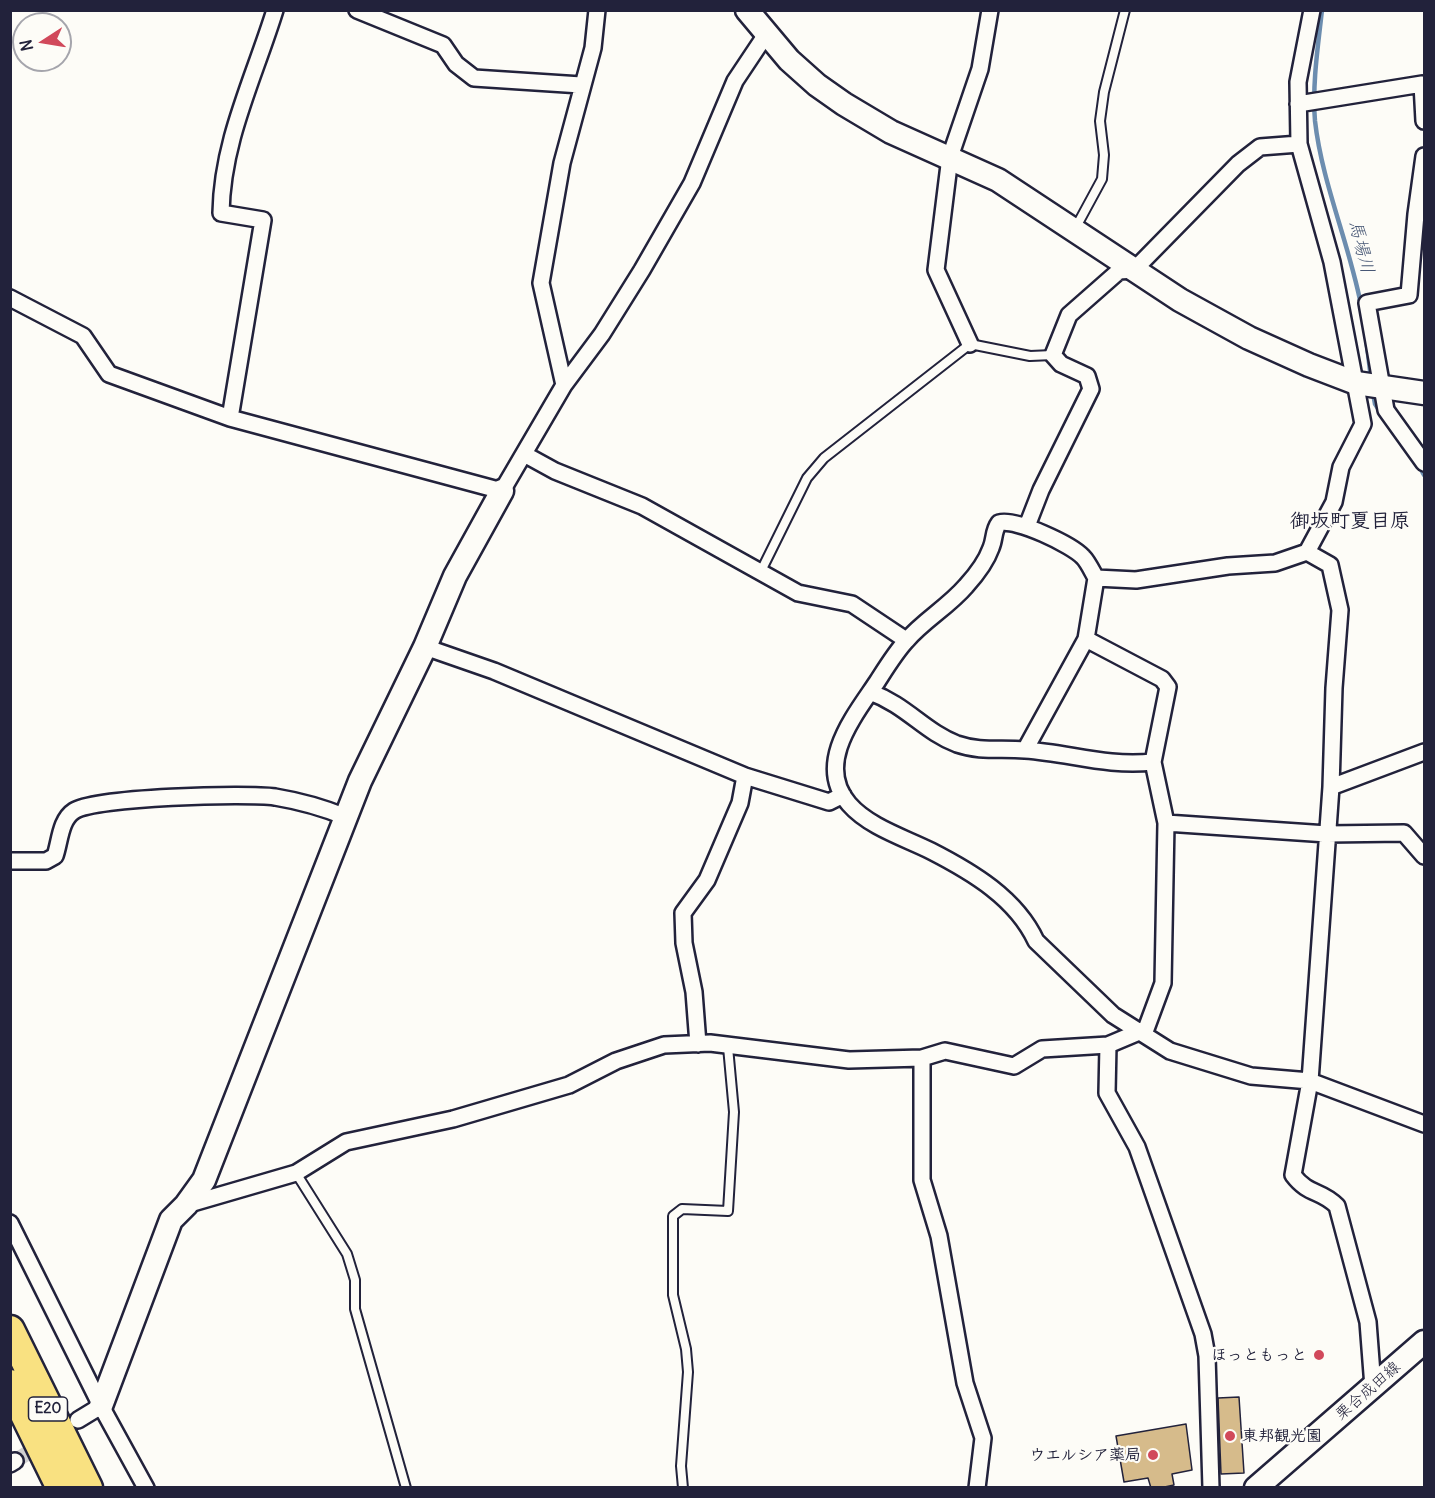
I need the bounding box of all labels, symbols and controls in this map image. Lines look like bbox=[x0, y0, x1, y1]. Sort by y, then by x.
north arrow bbox=[12, 12, 72, 72]
text: N bbox=[15, 38, 37, 53]
water label: 馬場川 bbox=[1344, 218, 1378, 276]
district label: 御坂町夏目原 bbox=[1290, 509, 1410, 533]
place label: ほっともっと bbox=[1211, 1345, 1307, 1365]
marker: ほっともっと bbox=[1312, 1348, 1326, 1362]
street label: 栗合成田線 bbox=[1332, 1358, 1404, 1424]
road number: E20 bbox=[28, 1397, 68, 1421]
place label: 東邦観光園 bbox=[1242, 1426, 1322, 1446]
marker: 東邦観光園 bbox=[1223, 1429, 1237, 1443]
place label: ウエルシア薬局 bbox=[1029, 1445, 1141, 1465]
marker: ウエルシア薬局 bbox=[1146, 1448, 1160, 1462]

